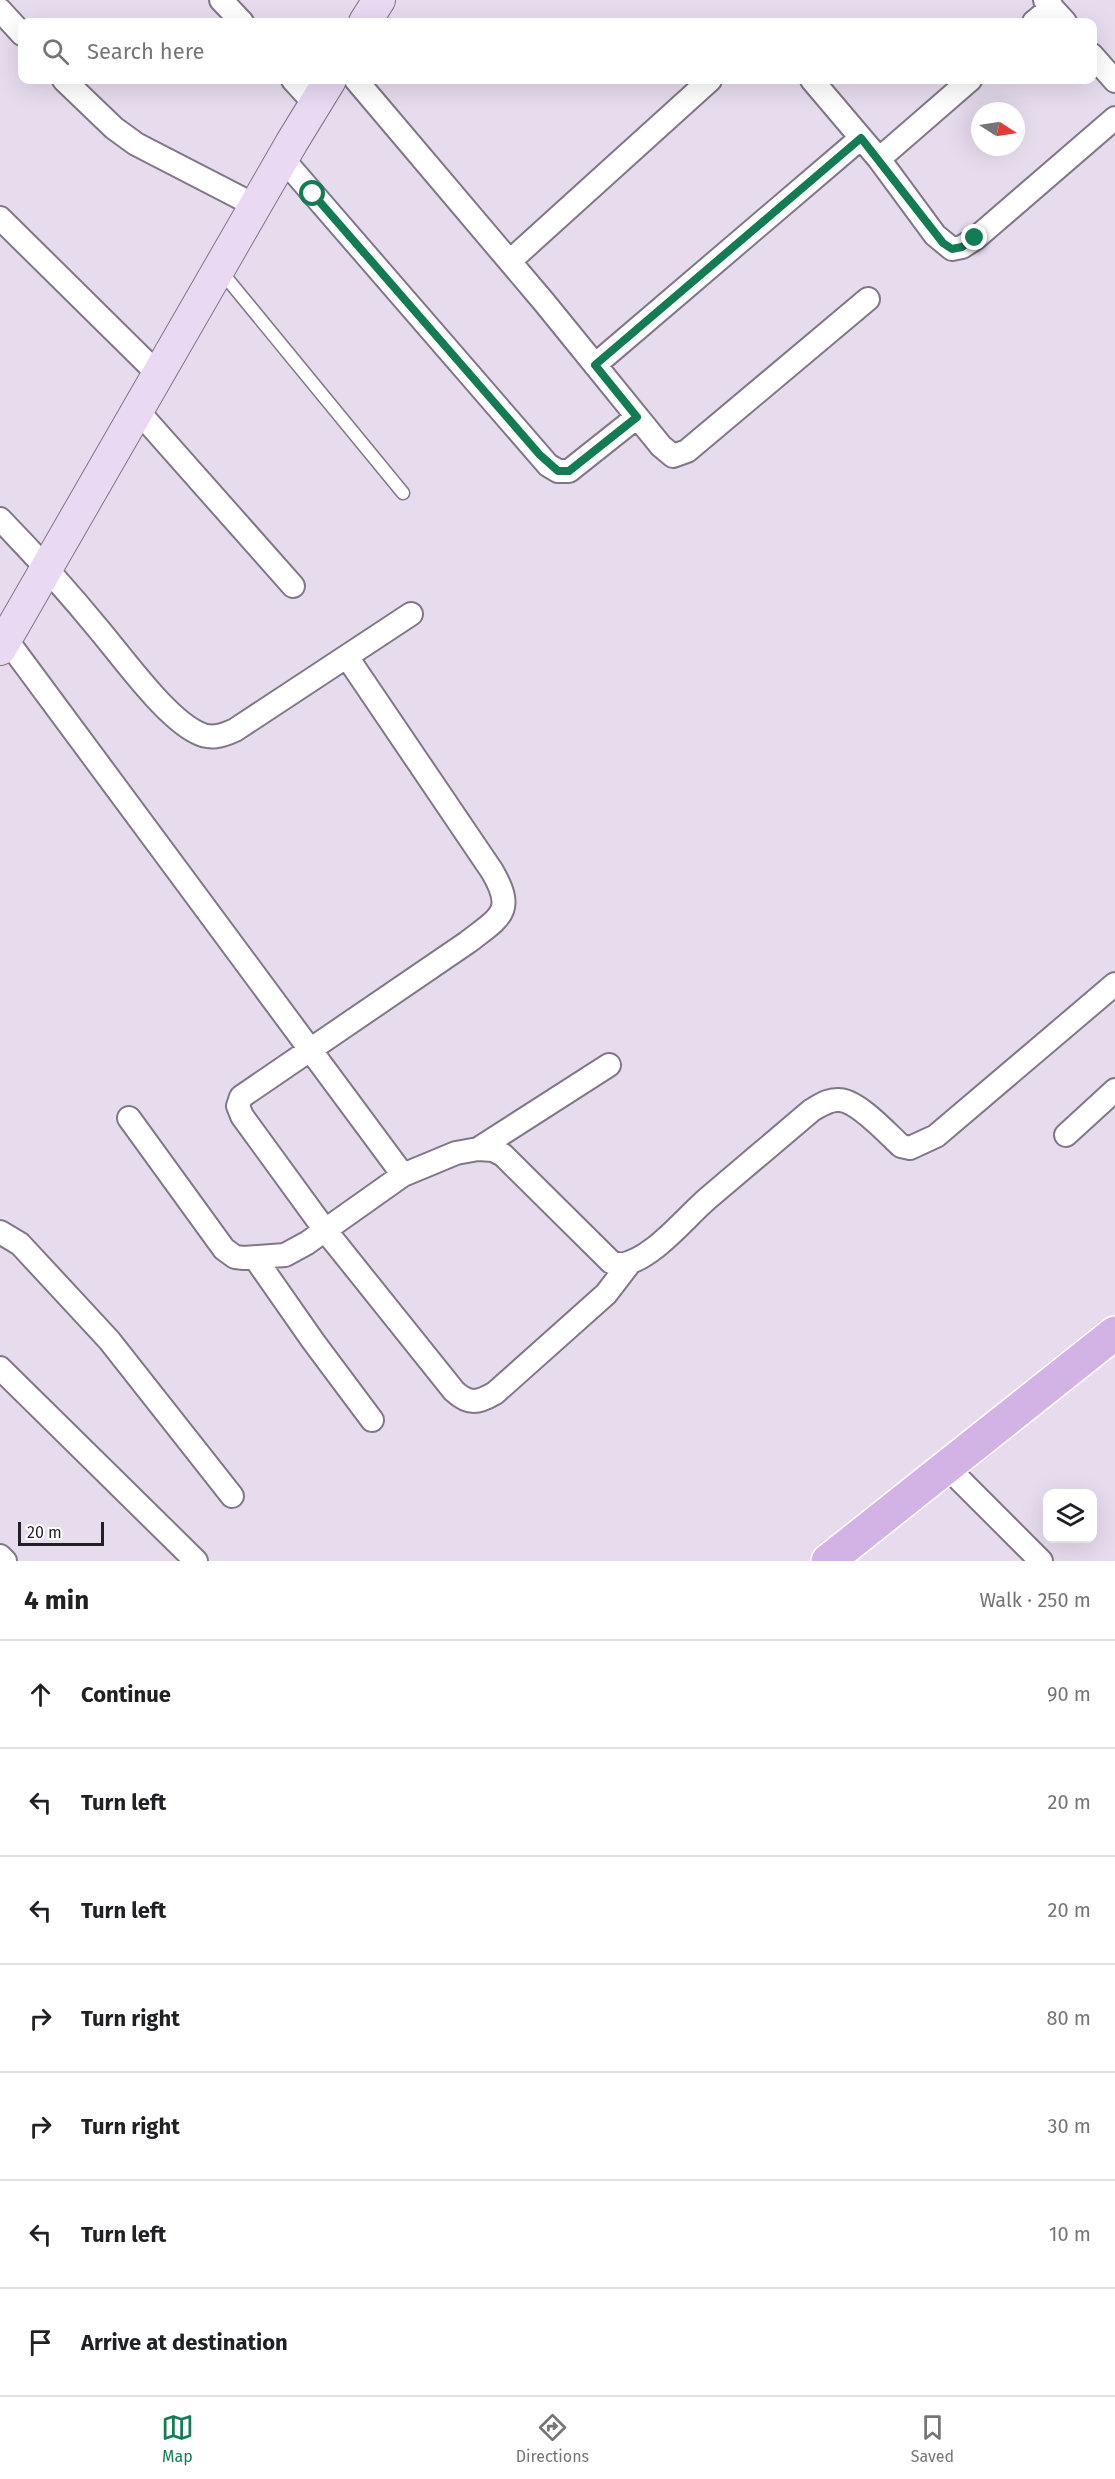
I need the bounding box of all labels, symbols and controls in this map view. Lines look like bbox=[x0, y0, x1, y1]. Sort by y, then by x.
search box bbox=[18, 18, 1097, 84]
icon: search bbox=[39, 35, 72, 68]
text: Search here bbox=[87, 38, 205, 65]
north arrow bbox=[971, 102, 1025, 156]
route start bbox=[299, 180, 325, 206]
route end bbox=[961, 224, 987, 250]
map controls bbox=[1043, 1489, 1097, 1543]
button: layers bbox=[1043, 1489, 1097, 1543]
scale bar bbox=[18, 1519, 104, 1546]
text: 20 m bbox=[27, 1523, 62, 1542]
text: 4 min bbox=[24, 1585, 89, 1616]
text: Walk · 250 m bbox=[979, 1588, 1091, 1612]
icon: ahead bbox=[24, 1678, 57, 1711]
text: Continue bbox=[81, 1681, 171, 1708]
text: 90 m bbox=[1047, 1682, 1091, 1706]
icon: left bbox=[24, 1786, 57, 1819]
text: Turn left bbox=[81, 1789, 166, 1816]
text: 20 m bbox=[1048, 1790, 1091, 1814]
icon: left bbox=[24, 1894, 57, 1927]
text: Turn left bbox=[81, 1897, 166, 1924]
text: 20 m bbox=[1048, 1898, 1091, 1922]
icon: right bbox=[24, 2002, 57, 2035]
text: Turn right bbox=[81, 2005, 180, 2032]
text: 80 m bbox=[1046, 2006, 1091, 2030]
icon: right bbox=[24, 2110, 57, 2143]
text: Turn right bbox=[81, 2113, 180, 2140]
text: 30 m bbox=[1047, 2114, 1091, 2138]
icon: left bbox=[24, 2218, 57, 2251]
text: Turn left bbox=[81, 2221, 166, 2248]
text: 10 m bbox=[1049, 2222, 1091, 2246]
icon: arrive bbox=[24, 2326, 57, 2359]
text: Arrive at destination bbox=[81, 2329, 288, 2356]
tab: Map bbox=[161, 2411, 194, 2466]
tab: Directions bbox=[516, 2411, 589, 2466]
tab: Saved bbox=[911, 2411, 954, 2466]

